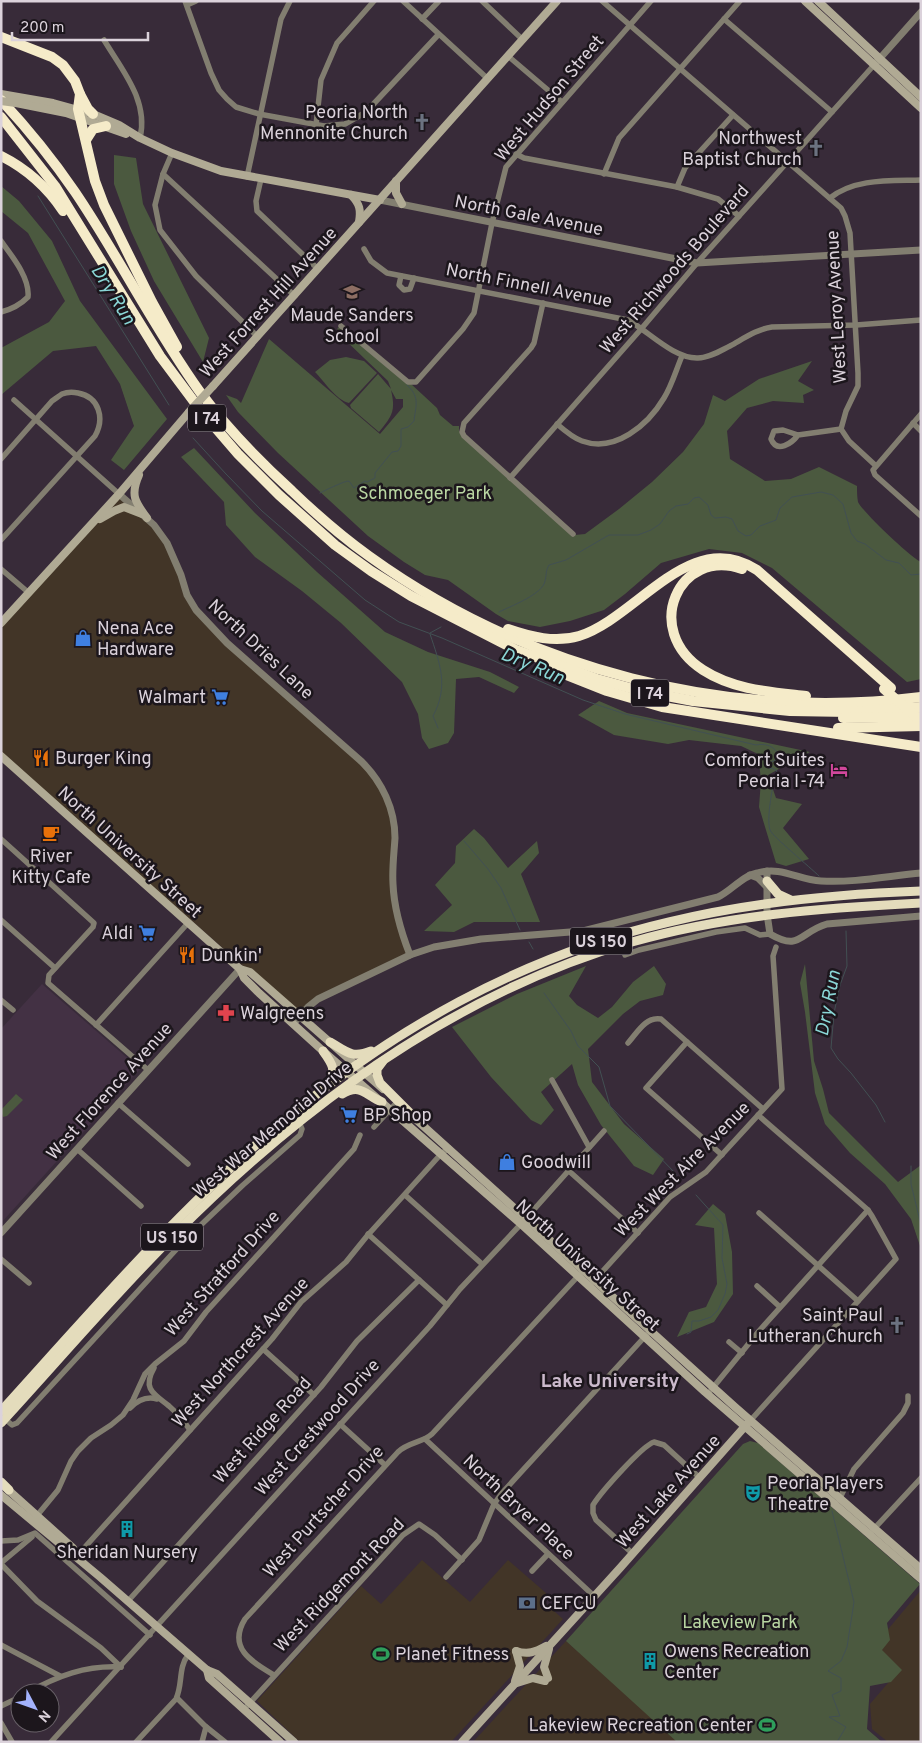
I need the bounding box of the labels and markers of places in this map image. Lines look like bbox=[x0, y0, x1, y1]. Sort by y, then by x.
place label: Peoria North Mennonite Church bbox=[260, 102, 408, 146]
church icon: Peoria North Mennonite Church bbox=[412, 112, 432, 132]
place label: Northwest Baptist Church bbox=[682, 128, 802, 172]
church icon: Northwest Baptist Church bbox=[806, 138, 826, 158]
school or university icon: Maude Sanders School bbox=[342, 282, 362, 302]
place label: Maude Sanders School bbox=[290, 305, 414, 349]
place label: Nena Ace Hardware bbox=[97, 618, 174, 662]
shop icon: Nena Ace Hardware bbox=[73, 628, 93, 648]
place label: Walmart bbox=[138, 687, 206, 710]
supermarket icon: Walmart bbox=[210, 687, 230, 707]
restaurant icon: Burger King bbox=[31, 748, 51, 768]
place label: Burger King bbox=[55, 748, 152, 771]
place label: Comfort Suites Peoria I-74 bbox=[704, 750, 825, 794]
hotel icon: Comfort Suites Peoria I-74 bbox=[829, 760, 849, 780]
cafe icon: River Kitty Cafe bbox=[41, 823, 61, 843]
place label: River Kitty Cafe bbox=[11, 846, 91, 890]
place label: Aldi bbox=[101, 923, 133, 946]
supermarket icon: Aldi bbox=[137, 923, 157, 943]
restaurant icon: Dunkin' bbox=[177, 945, 197, 965]
place label: Dunkin' bbox=[201, 945, 262, 968]
pharmacy icon: Walgreens bbox=[216, 1003, 236, 1023]
place label: Walgreens bbox=[240, 1003, 324, 1026]
supermarket icon: BP Shop bbox=[339, 1105, 359, 1125]
place label: BP Shop bbox=[363, 1105, 432, 1128]
shop icon: Goodwill bbox=[497, 1152, 517, 1172]
place label: Goodwill bbox=[521, 1152, 591, 1175]
place label: Saint Paul Lutheran Church bbox=[748, 1305, 883, 1349]
church icon: Saint Paul Lutheran Church bbox=[887, 1315, 907, 1335]
place label: Peoria Players Theatre bbox=[767, 1473, 884, 1517]
theatre icon: Peoria Players Theatre bbox=[743, 1483, 763, 1503]
building icon: Sheridan Nursery bbox=[117, 1519, 137, 1539]
place label: Sheridan Nursery bbox=[56, 1542, 198, 1565]
bank icon: CEFCU bbox=[517, 1593, 537, 1613]
place label: CEFCU bbox=[541, 1593, 597, 1616]
place label: Owens Recreation Center bbox=[664, 1641, 809, 1685]
sports icon: Planet Fitness bbox=[371, 1644, 391, 1664]
place label: Planet Fitness bbox=[395, 1644, 509, 1667]
building icon: Owens Recreation Center bbox=[640, 1651, 660, 1671]
place label: Lakeview Recreation Center bbox=[529, 1715, 753, 1738]
sports icon: Lakeview Recreation Center bbox=[757, 1715, 777, 1735]

